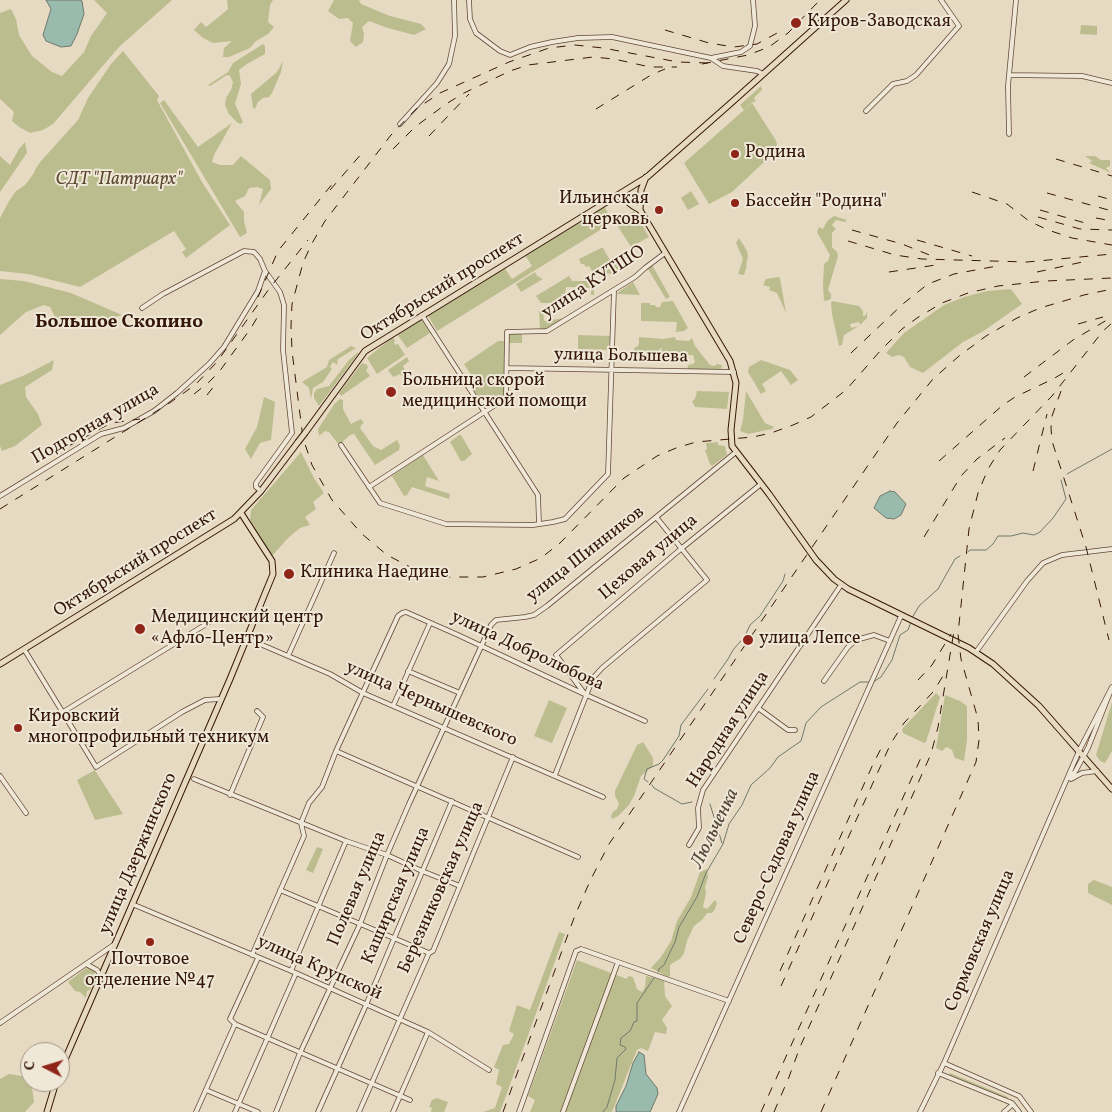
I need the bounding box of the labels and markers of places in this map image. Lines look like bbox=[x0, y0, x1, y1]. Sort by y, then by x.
place label: Киров-Заводская bbox=[807, 12, 951, 34]
marker: Киров-Заводская bbox=[789, 16, 803, 30]
place label: Родина bbox=[745, 143, 806, 165]
marker: Родина bbox=[729, 148, 741, 160]
place label: Ильинская церковь bbox=[559, 189, 649, 232]
place label: Бассейн "Родина" bbox=[745, 192, 887, 214]
marker: Бассейн "Родина" bbox=[729, 197, 741, 209]
marker: Ильинская церковь bbox=[653, 204, 665, 216]
place label: Больница скорой медицинской помощи bbox=[402, 371, 587, 414]
marker: Больница скорой медицинской помощи bbox=[384, 385, 398, 399]
place label: Клиника Наедине bbox=[300, 563, 449, 585]
marker: Клиника Наедине bbox=[282, 567, 296, 581]
place label: Медицинский центр «Афло-Центр» bbox=[151, 608, 323, 650]
marker: Медицинский центр «Афло-Центр» bbox=[133, 622, 147, 636]
place label: улица Лепсе bbox=[759, 629, 860, 651]
marker: улица Лепсе bbox=[741, 633, 755, 647]
place label: Кировский многопрофильный техникум bbox=[28, 707, 269, 750]
marker: Кировский многопрофильный техникум bbox=[12, 722, 24, 734]
marker: Почтовое отделение №47 bbox=[144, 936, 156, 948]
place label: Почтовое отделение №47 bbox=[85, 950, 215, 992]

